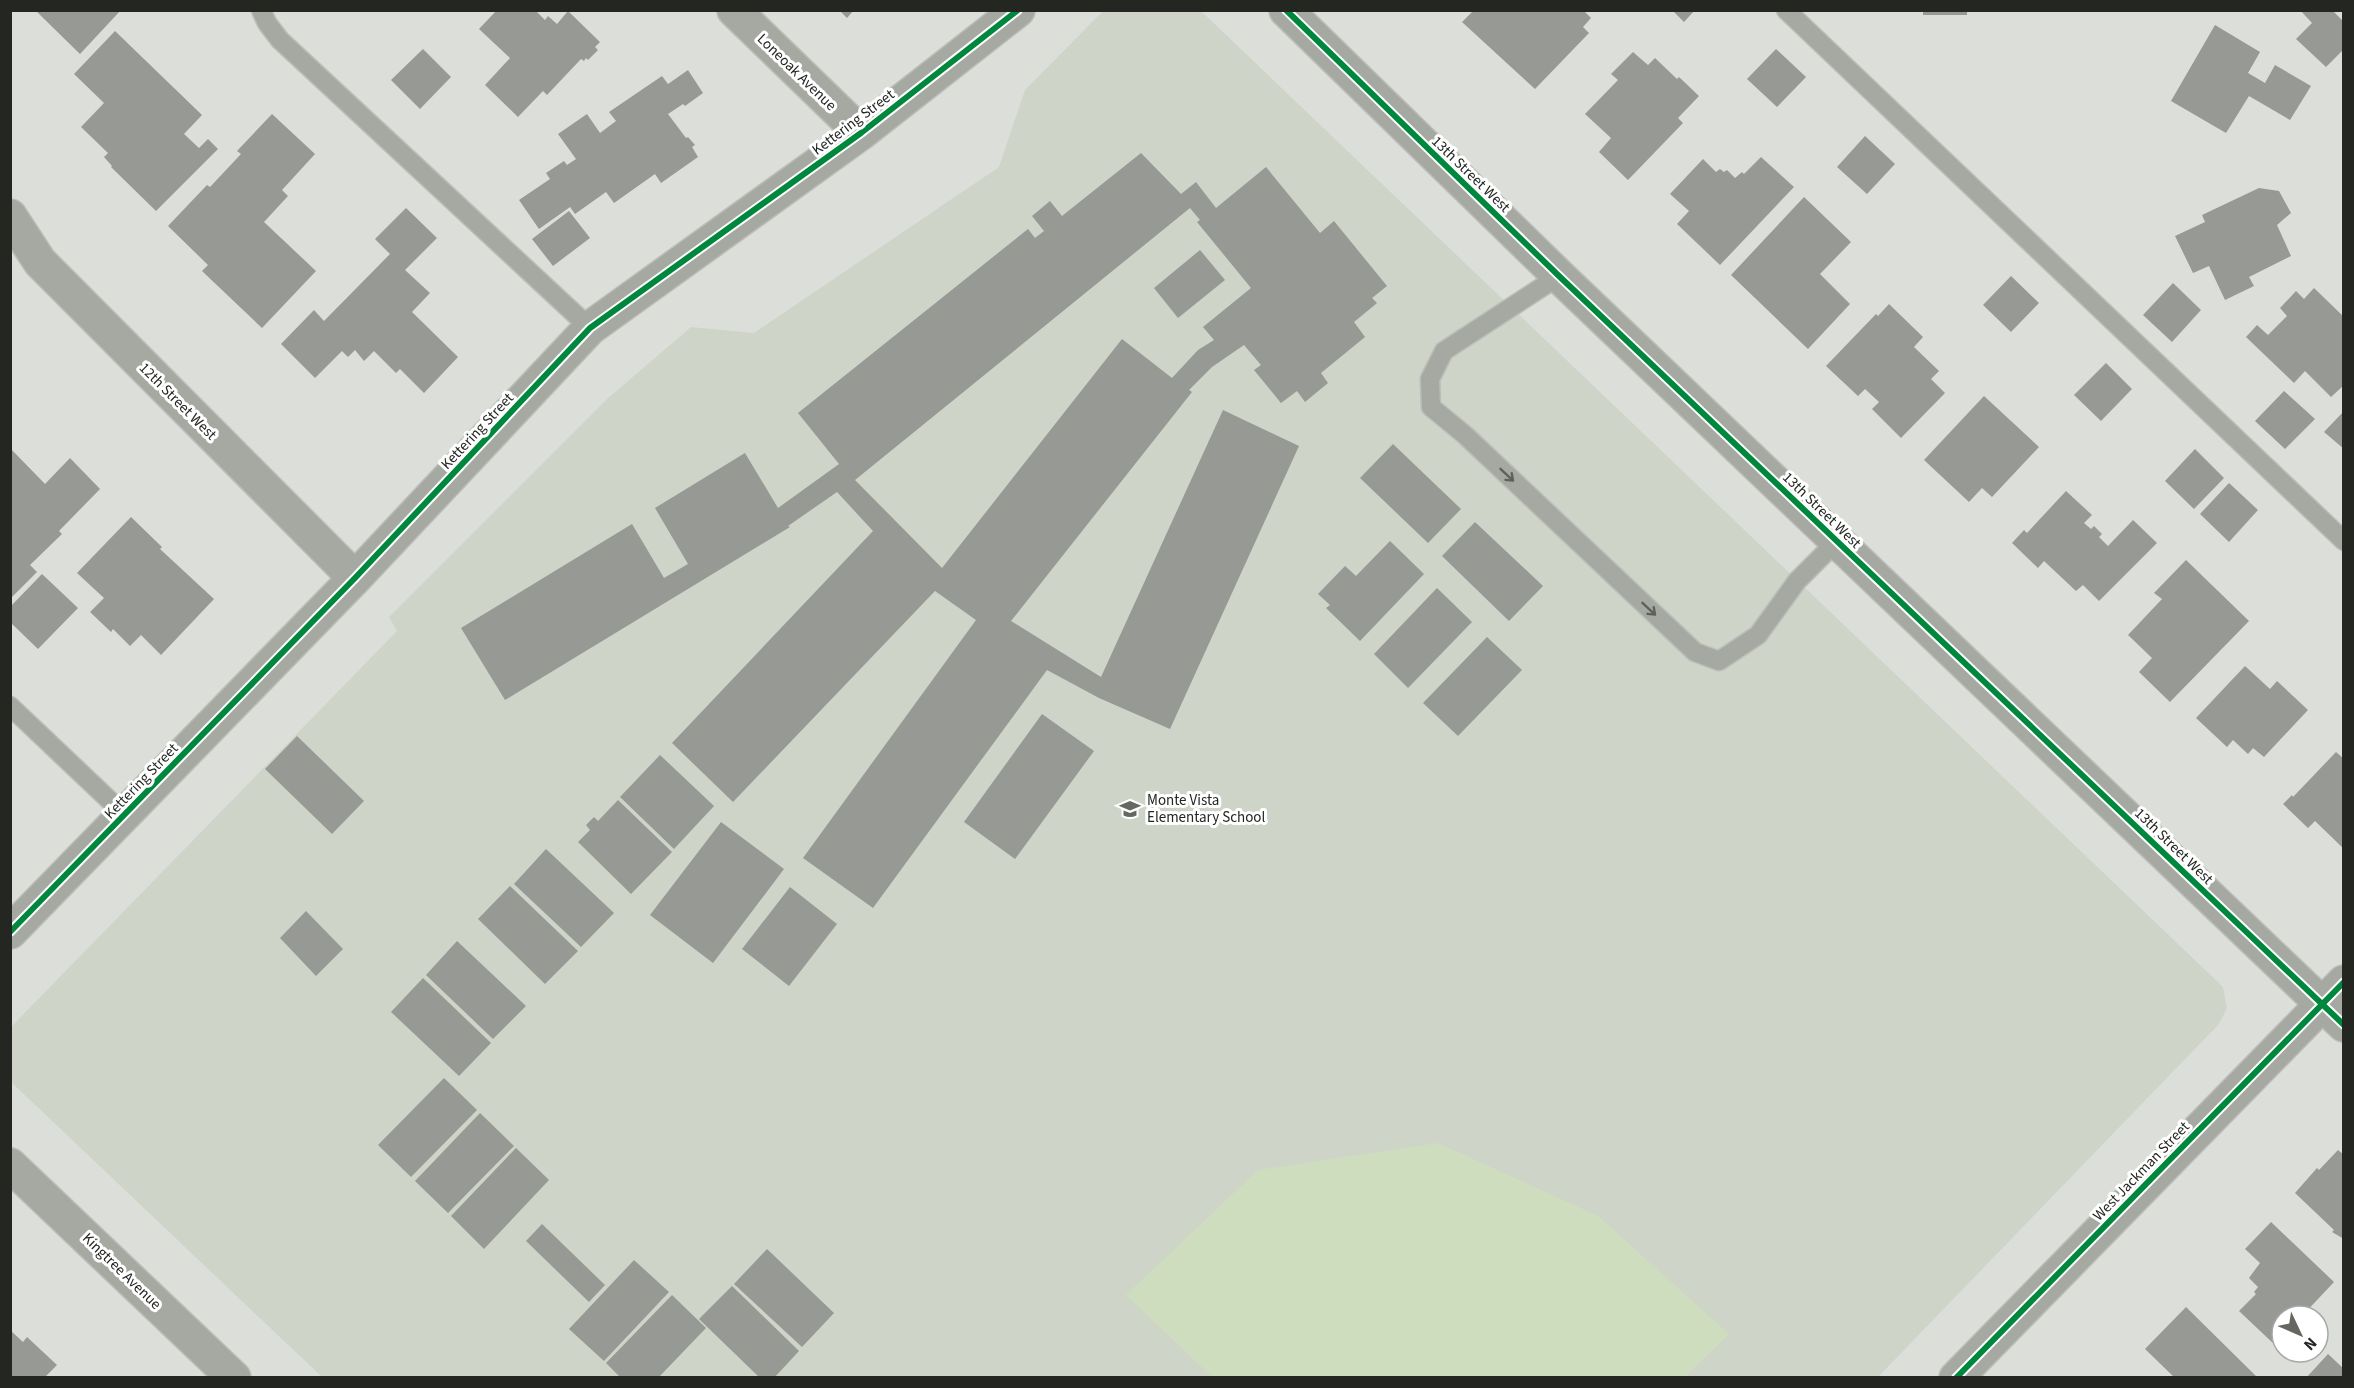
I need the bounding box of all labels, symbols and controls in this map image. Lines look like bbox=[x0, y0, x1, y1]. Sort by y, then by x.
street label: Loneoak Avenue bbox=[752, 29, 841, 116]
street label: Kettering Street bbox=[808, 84, 899, 160]
street label: 13th Street West bbox=[1427, 131, 1515, 217]
street label: 12th Street West bbox=[134, 358, 221, 445]
street label: Kettering Street bbox=[436, 388, 519, 474]
street label: 13th Street West bbox=[1778, 467, 1866, 553]
one-way arrow bbox=[1500, 468, 1515, 482]
one-way arrow bbox=[1641, 602, 1656, 616]
street label: Kettering Street bbox=[100, 739, 183, 824]
place label: Monte Vista Elementary School bbox=[1147, 790, 1265, 828]
school or university icon: Monte Vista Elementary School bbox=[1118, 797, 1142, 821]
street label: 13th Street West bbox=[2130, 803, 2218, 889]
street label: West Jackman Street bbox=[2088, 1117, 2194, 1226]
street label: Kingtree Avenue bbox=[78, 1228, 166, 1314]
north arrow bbox=[2270, 1304, 2330, 1364]
text: N bbox=[2298, 1332, 2322, 1355]

